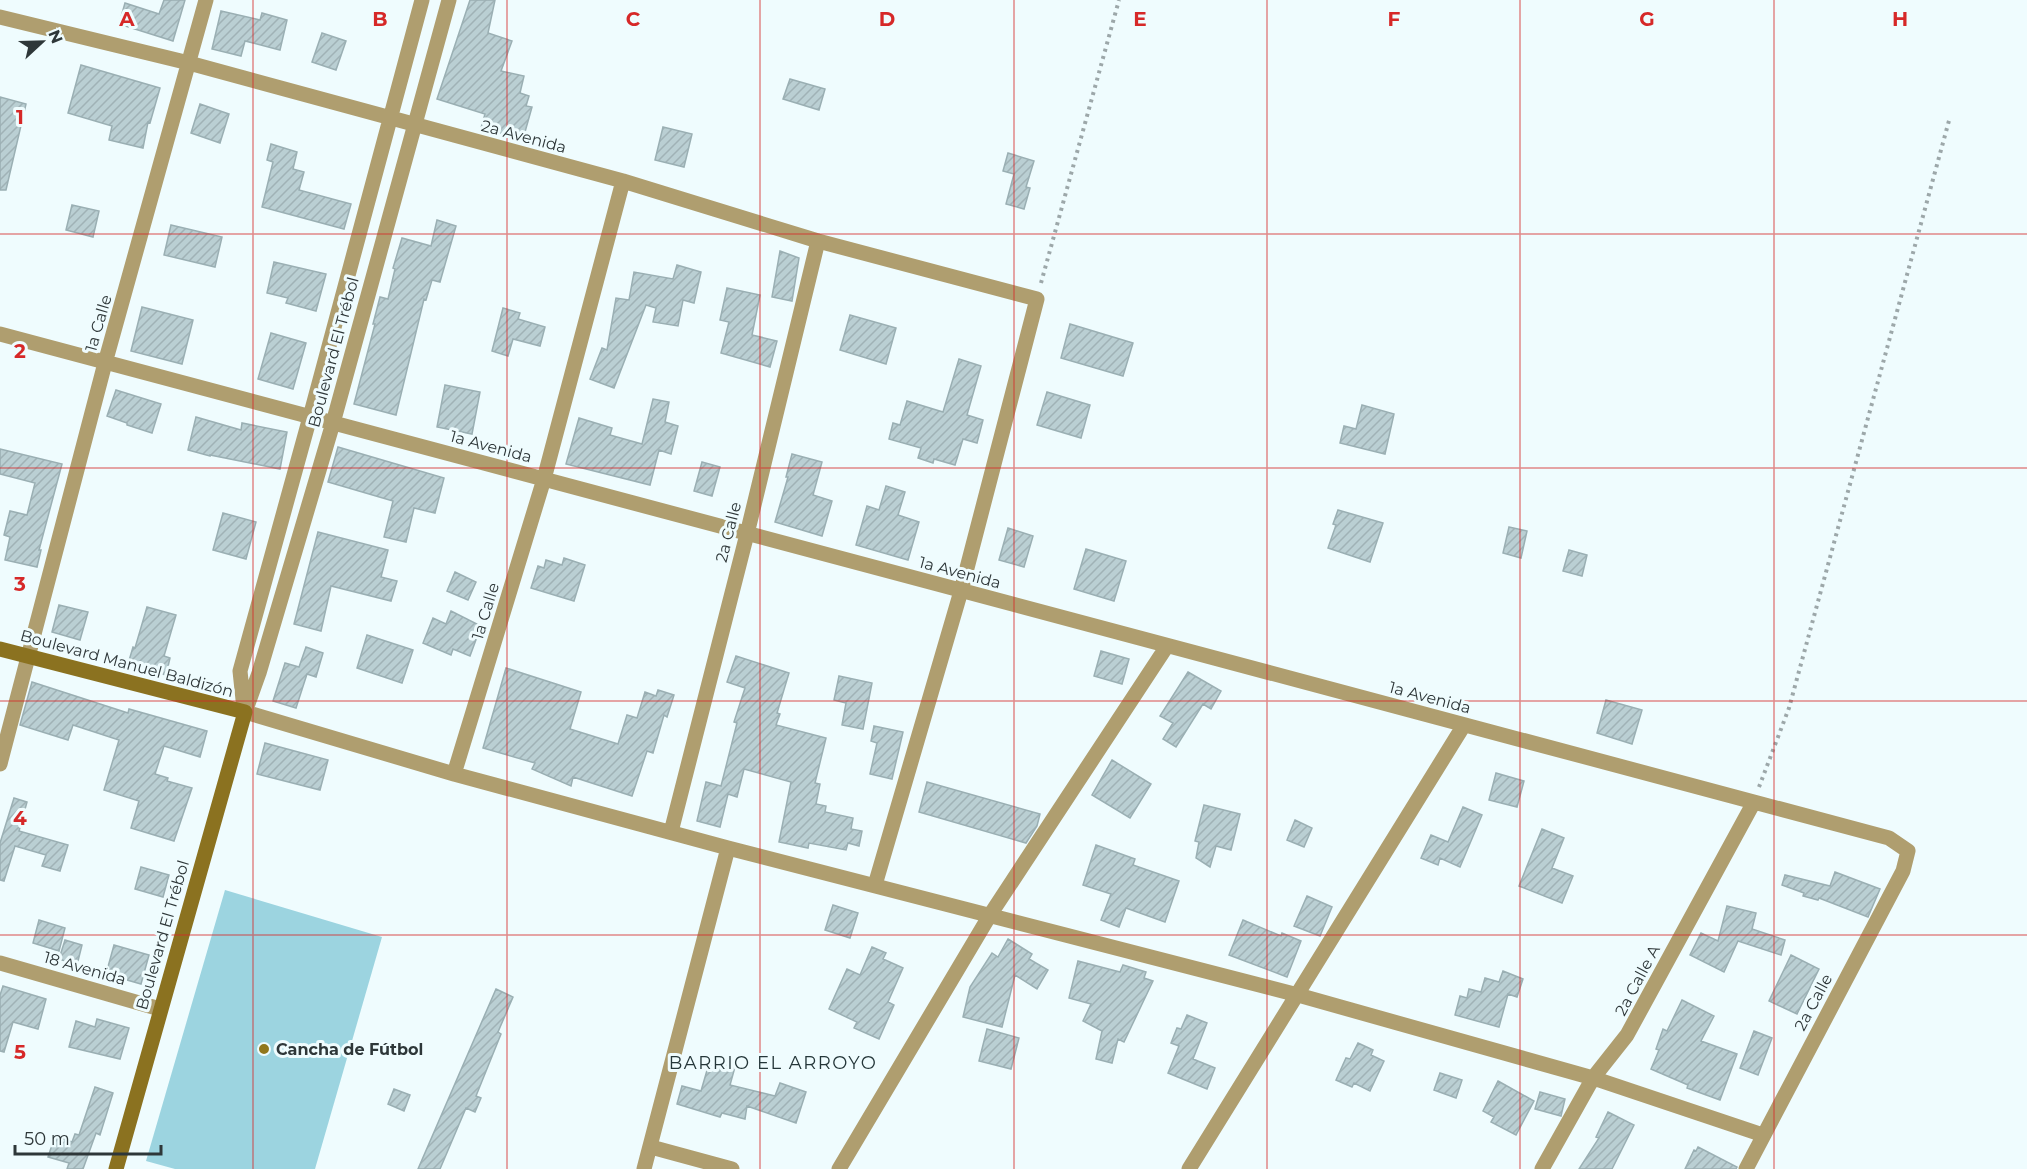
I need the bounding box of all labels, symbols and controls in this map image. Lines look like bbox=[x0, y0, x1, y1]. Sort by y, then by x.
text: A bbox=[118, 7, 135, 31]
text: B bbox=[372, 7, 388, 31]
text: C bbox=[626, 7, 641, 31]
text: D bbox=[879, 7, 895, 31]
text: E bbox=[1133, 7, 1147, 31]
text: F bbox=[1388, 7, 1401, 31]
text: G bbox=[1639, 7, 1655, 31]
text: H bbox=[1892, 7, 1908, 31]
north arrow bbox=[12, 12, 72, 72]
text: N bbox=[44, 27, 67, 46]
text: 1 bbox=[16, 105, 24, 129]
street label: 2a Avenida bbox=[479, 116, 568, 157]
street label: Boulevard El Trébol bbox=[304, 275, 363, 429]
street label: 1a Calle bbox=[81, 292, 116, 354]
text: 2 bbox=[14, 339, 26, 363]
street label: 1a Avenida bbox=[448, 426, 534, 467]
street label: 2a Calle bbox=[712, 500, 745, 564]
street label: 1a Avenida bbox=[917, 552, 1003, 593]
text: 3 bbox=[13, 572, 26, 596]
street label: 1a Calle bbox=[468, 580, 503, 642]
street label: Boulevard Manuel Baldizón bbox=[18, 626, 236, 701]
street label: 1a Avenida bbox=[1387, 677, 1473, 718]
text: 4 bbox=[13, 806, 27, 830]
street label: Boulevard El Trébol bbox=[132, 858, 193, 1012]
street label: 2a Calle A bbox=[1611, 941, 1664, 1019]
street label: 18 Avenida bbox=[42, 948, 128, 989]
street label: 2a Calle bbox=[1791, 971, 1836, 1034]
text: 5 bbox=[14, 1040, 26, 1064]
place label: Cancha de Fútbol bbox=[276, 1040, 423, 1059]
marker: Cancha de Fútbol bbox=[257, 1042, 271, 1056]
district label: BARRIO EL ARROYO bbox=[669, 1052, 877, 1074]
scale bar bbox=[15, 1118, 160, 1156]
text: 50 m bbox=[24, 1128, 70, 1150]

